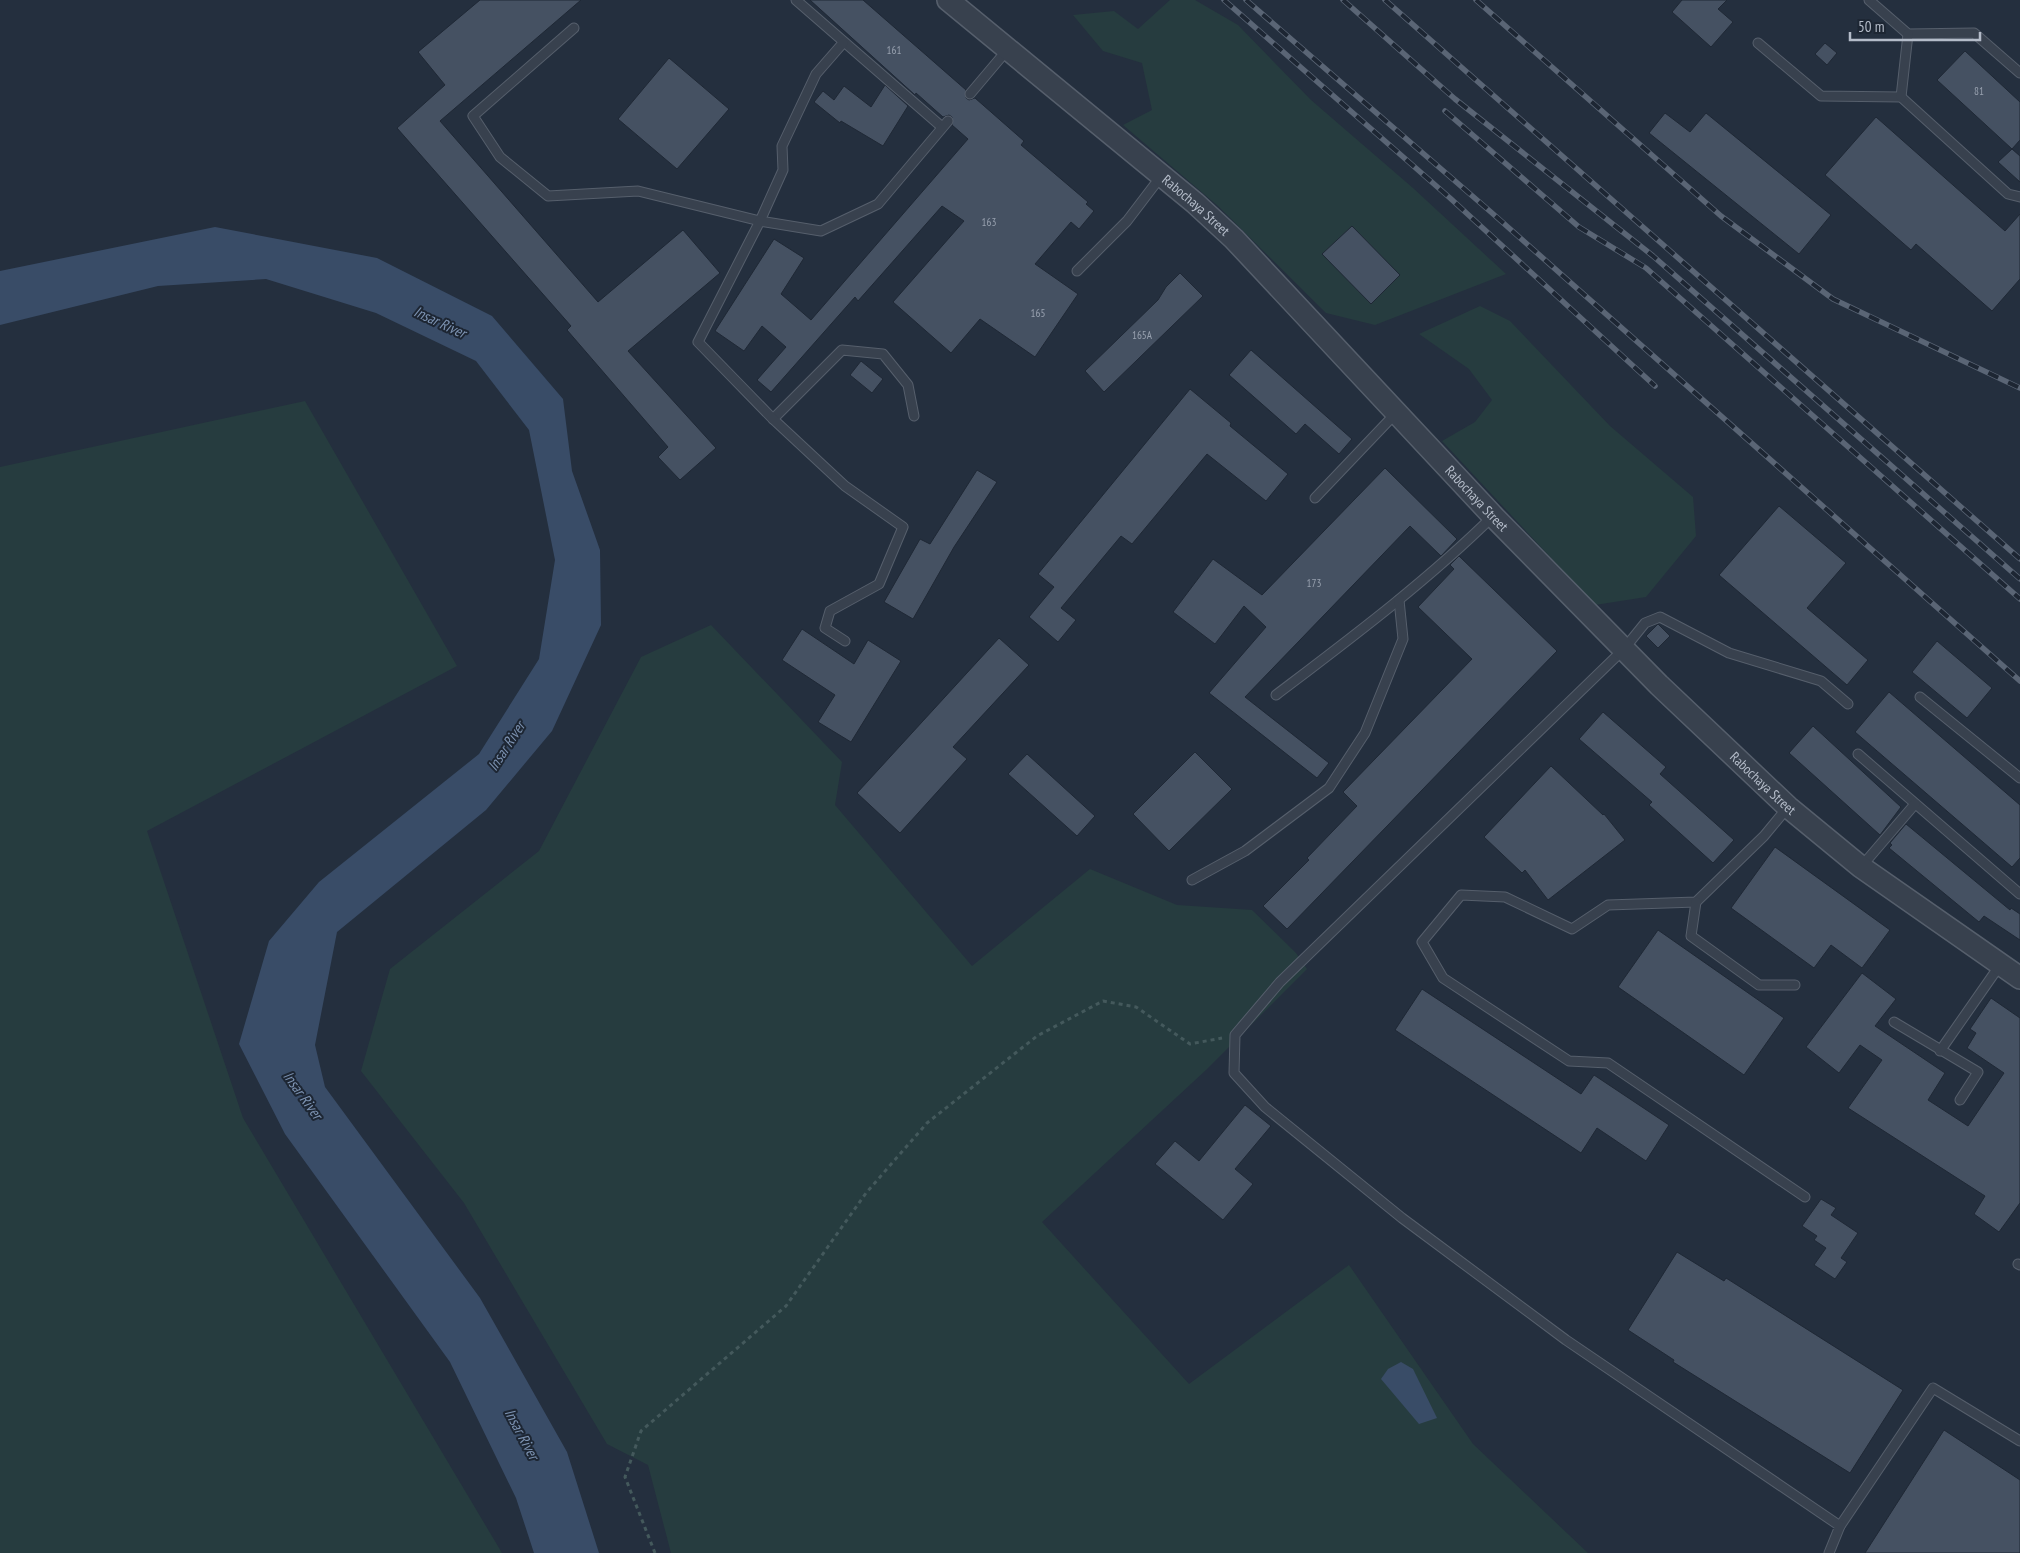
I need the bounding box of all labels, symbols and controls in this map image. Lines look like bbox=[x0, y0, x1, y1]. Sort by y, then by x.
scale bar bbox=[1850, 10, 1980, 42]
text: 50 m bbox=[1858, 17, 1884, 36]
house number: 161 bbox=[887, 43, 901, 57]
house number: 81 bbox=[1974, 84, 1984, 98]
street label: Rabochaya Street bbox=[1159, 171, 1234, 240]
house number: 163 bbox=[982, 215, 996, 229]
water label: Insar River bbox=[411, 302, 471, 343]
house number: 165 bbox=[1031, 306, 1045, 320]
house number: 165А bbox=[1132, 328, 1153, 342]
street label: Rabochaya Street bbox=[1441, 462, 1512, 535]
house number: 173 bbox=[1307, 576, 1321, 590]
water label: Insar River bbox=[483, 716, 530, 774]
street label: Rabochaya Street bbox=[1726, 748, 1800, 819]
water label: Insar River bbox=[279, 1067, 328, 1124]
water label: Insar River bbox=[501, 1405, 544, 1464]

